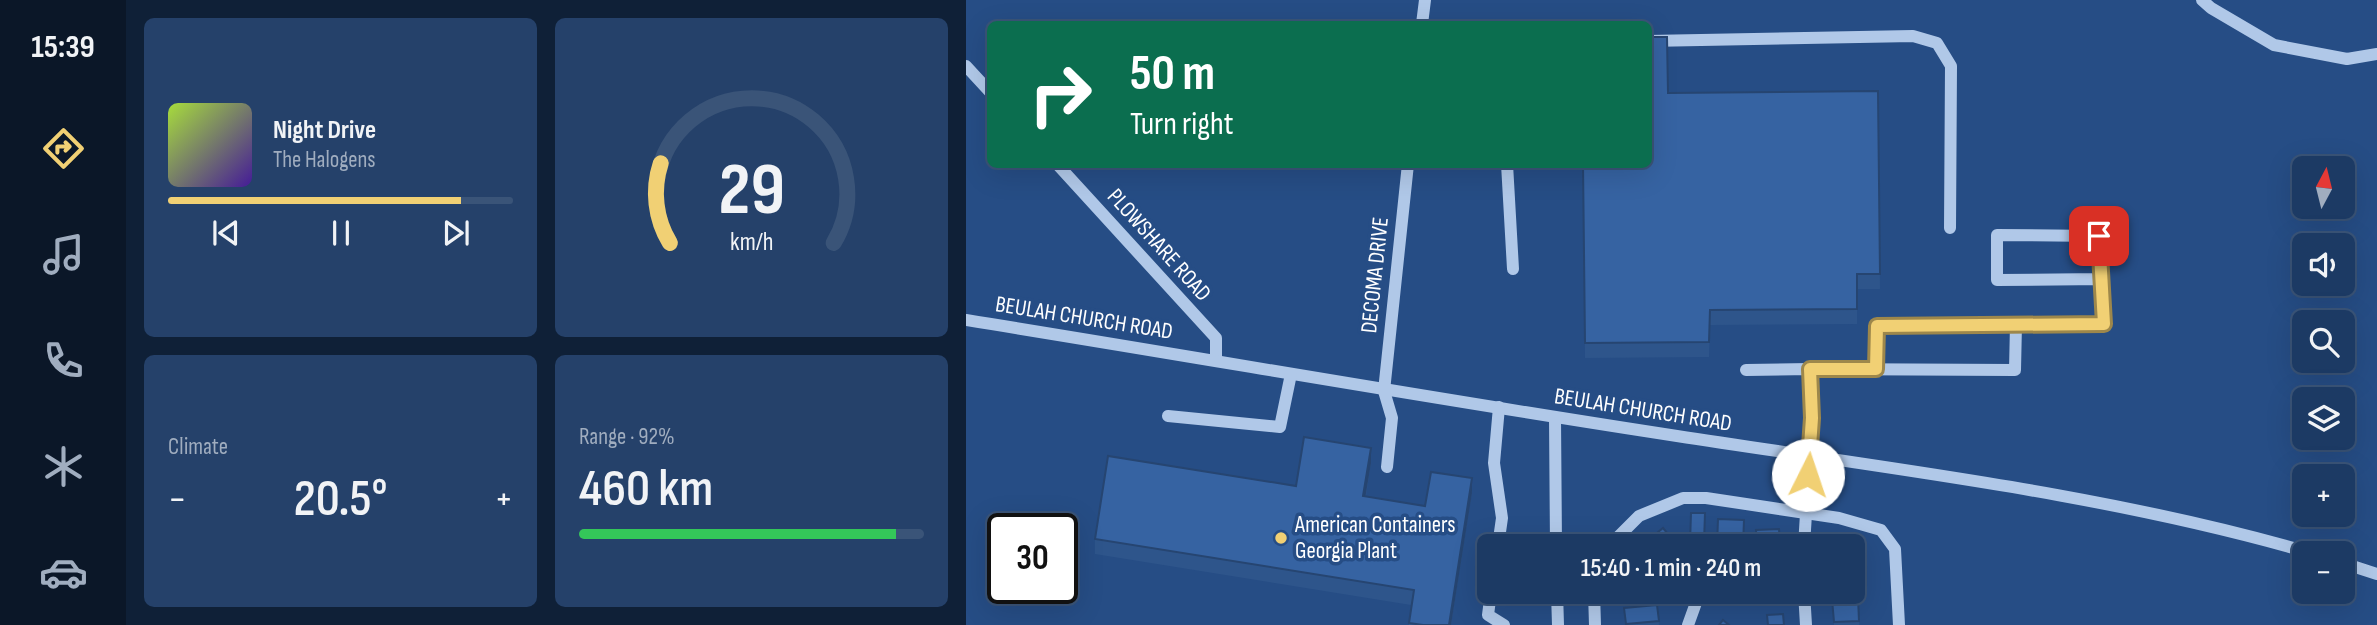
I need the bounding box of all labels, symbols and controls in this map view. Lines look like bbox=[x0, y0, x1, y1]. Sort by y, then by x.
text: 15:39 bbox=[31, 28, 95, 67]
text: 50 m bbox=[1130, 45, 1215, 104]
icon: right bbox=[1015, 49, 1106, 140]
text: Turn right bbox=[1130, 105, 1234, 144]
text: Night Drive bbox=[273, 115, 376, 146]
icon: directions bbox=[39, 124, 88, 173]
text: The Halogens bbox=[273, 146, 376, 174]
text: 29 bbox=[718, 148, 785, 236]
north arrow bbox=[2292, 156, 2356, 219]
map controls bbox=[2292, 156, 2355, 604]
street label: PLOWSHARE ROAD bbox=[1101, 183, 1217, 307]
pin bbox=[2069, 206, 2129, 266]
icon: previous bbox=[207, 214, 245, 252]
icon: pause bbox=[322, 214, 360, 252]
icon: next bbox=[437, 214, 475, 252]
street label: DECOMA DRIVE bbox=[1355, 216, 1395, 334]
icon: arrive bbox=[2080, 217, 2118, 255]
text: km/h bbox=[730, 227, 773, 258]
icon: music bbox=[39, 230, 88, 279]
button: sound bbox=[2292, 233, 2355, 296]
street label: BEULAH CHURCH ROAD bbox=[993, 290, 1175, 346]
button: search bbox=[2292, 310, 2355, 373]
icon: phone bbox=[39, 336, 88, 385]
street label: BEULAH CHURCH ROAD bbox=[1552, 382, 1734, 438]
button: layers bbox=[2292, 387, 2355, 450]
text: Range · 92% bbox=[579, 423, 675, 451]
text: Climate bbox=[168, 433, 228, 461]
position arrow bbox=[1771, 438, 1845, 512]
icon: climate bbox=[39, 442, 88, 491]
text: 460 km bbox=[579, 458, 713, 521]
button: + bbox=[2292, 464, 2355, 527]
text: 20.5° bbox=[294, 468, 387, 531]
text: − bbox=[168, 477, 187, 522]
text: + bbox=[494, 477, 513, 522]
place label: American Containers Georgia Plant bbox=[1294, 511, 1456, 565]
speed limit sign: 30 bbox=[987, 513, 1078, 604]
marker: American Containers Georgia Plant bbox=[1273, 530, 1289, 546]
button: − bbox=[2292, 541, 2355, 604]
icon: car bbox=[39, 548, 88, 597]
text: 15:40 · 1 min · 240 m bbox=[1581, 553, 1761, 584]

